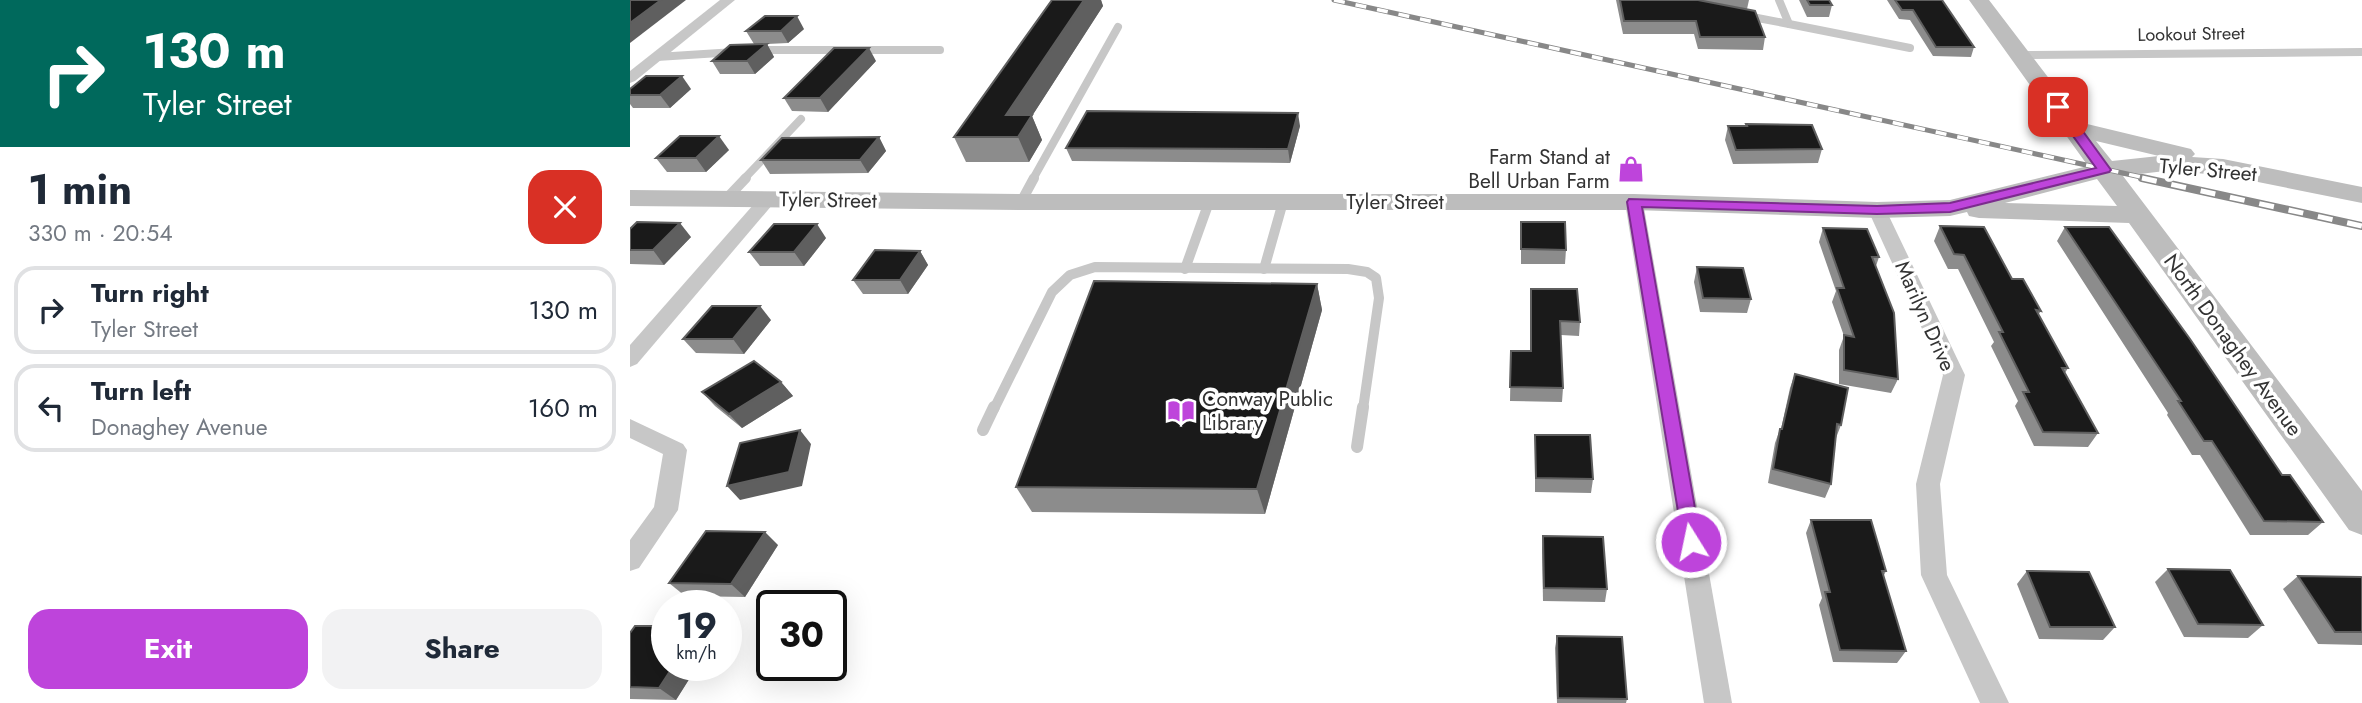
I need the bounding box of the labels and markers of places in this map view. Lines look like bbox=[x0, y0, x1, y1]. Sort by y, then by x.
pin bbox=[2028, 77, 2088, 137]
place label: Farm Stand at Bell Urban Farm bbox=[1468, 142, 1610, 196]
shop icon: Farm Stand at Bell Urban Farm bbox=[1616, 154, 1646, 184]
place label: Conway Public Library bbox=[1202, 384, 1333, 438]
library icon: Conway Public Library bbox=[1166, 396, 1196, 426]

